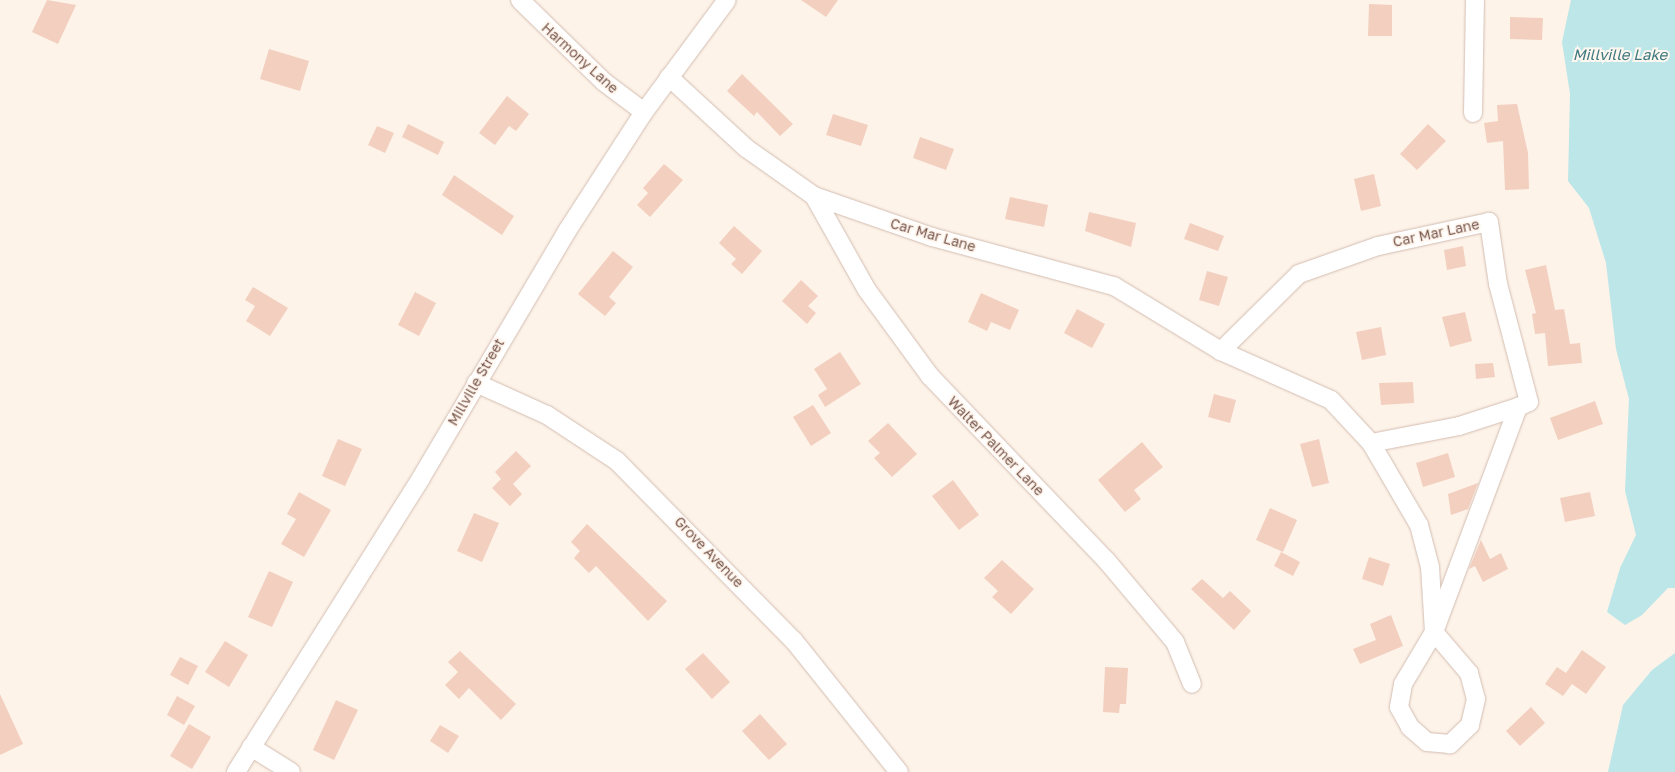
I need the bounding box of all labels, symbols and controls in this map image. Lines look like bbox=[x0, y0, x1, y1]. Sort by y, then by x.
street label: Harmony Lane bbox=[538, 19, 622, 97]
water label: Millville Lake bbox=[1573, 46, 1667, 64]
street label: Car Mar Lane bbox=[888, 215, 978, 255]
street label: Car Mar Lane bbox=[1391, 216, 1481, 250]
street label: Millville Street bbox=[444, 335, 508, 429]
street label: Walter Palmer Lane bbox=[944, 393, 1048, 499]
street label: Grove Avenue bbox=[671, 513, 747, 591]

